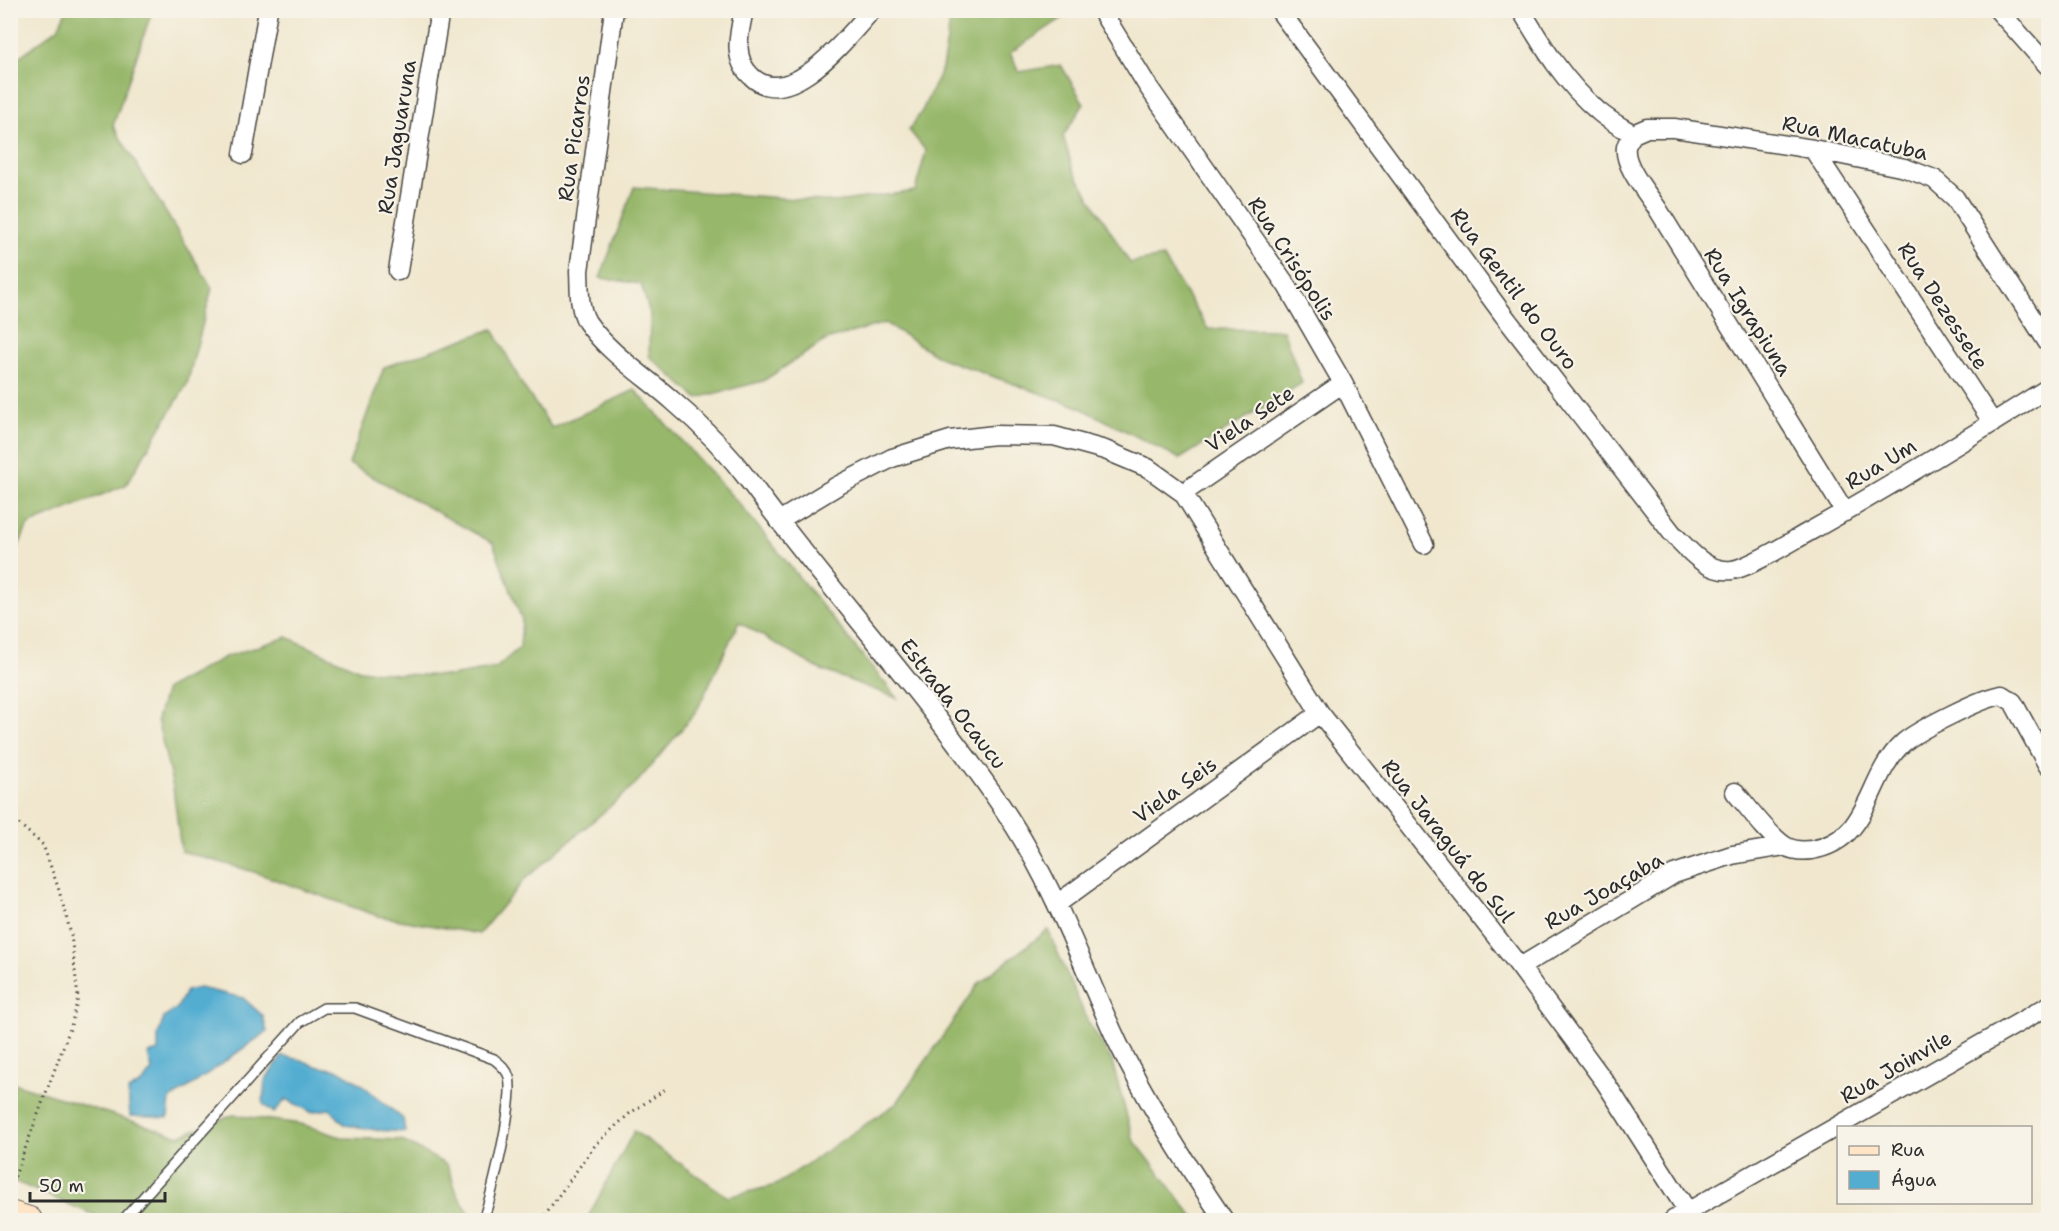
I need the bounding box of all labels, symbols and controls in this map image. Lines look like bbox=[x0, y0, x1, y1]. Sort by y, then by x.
street label: Rua Jaguaruna bbox=[371, 58, 423, 216]
street label: Rua Picarros bbox=[551, 73, 597, 203]
street label: Rua Macatuba bbox=[1780, 109, 1930, 167]
street label: Rua Crisópolis bbox=[1241, 192, 1343, 326]
street label: Rua Gentil do Ouro bbox=[1444, 202, 1584, 376]
street label: Rua Dezessete bbox=[1891, 237, 1995, 375]
street label: Rua Igrapiuna bbox=[1697, 243, 1799, 381]
street label: Viela Sete bbox=[1200, 379, 1300, 459]
street label: Rua Um bbox=[1840, 432, 1922, 496]
street label: Estrada Ocaucu bbox=[893, 633, 1013, 775]
street label: Viela Seis bbox=[1128, 750, 1222, 830]
street label: Rua Jaraguá do Sul bbox=[1375, 753, 1521, 929]
street label: Rua Joaçaba bbox=[1540, 846, 1668, 936]
street label: Rua Joinvile bbox=[1835, 1024, 1957, 1110]
legend bbox=[1837, 1126, 2032, 1204]
text: Rua bbox=[1891, 1138, 1924, 1162]
scale bar bbox=[30, 1165, 165, 1203]
text: Água bbox=[1891, 1168, 1936, 1192]
text: 50 m bbox=[39, 1174, 84, 1198]

